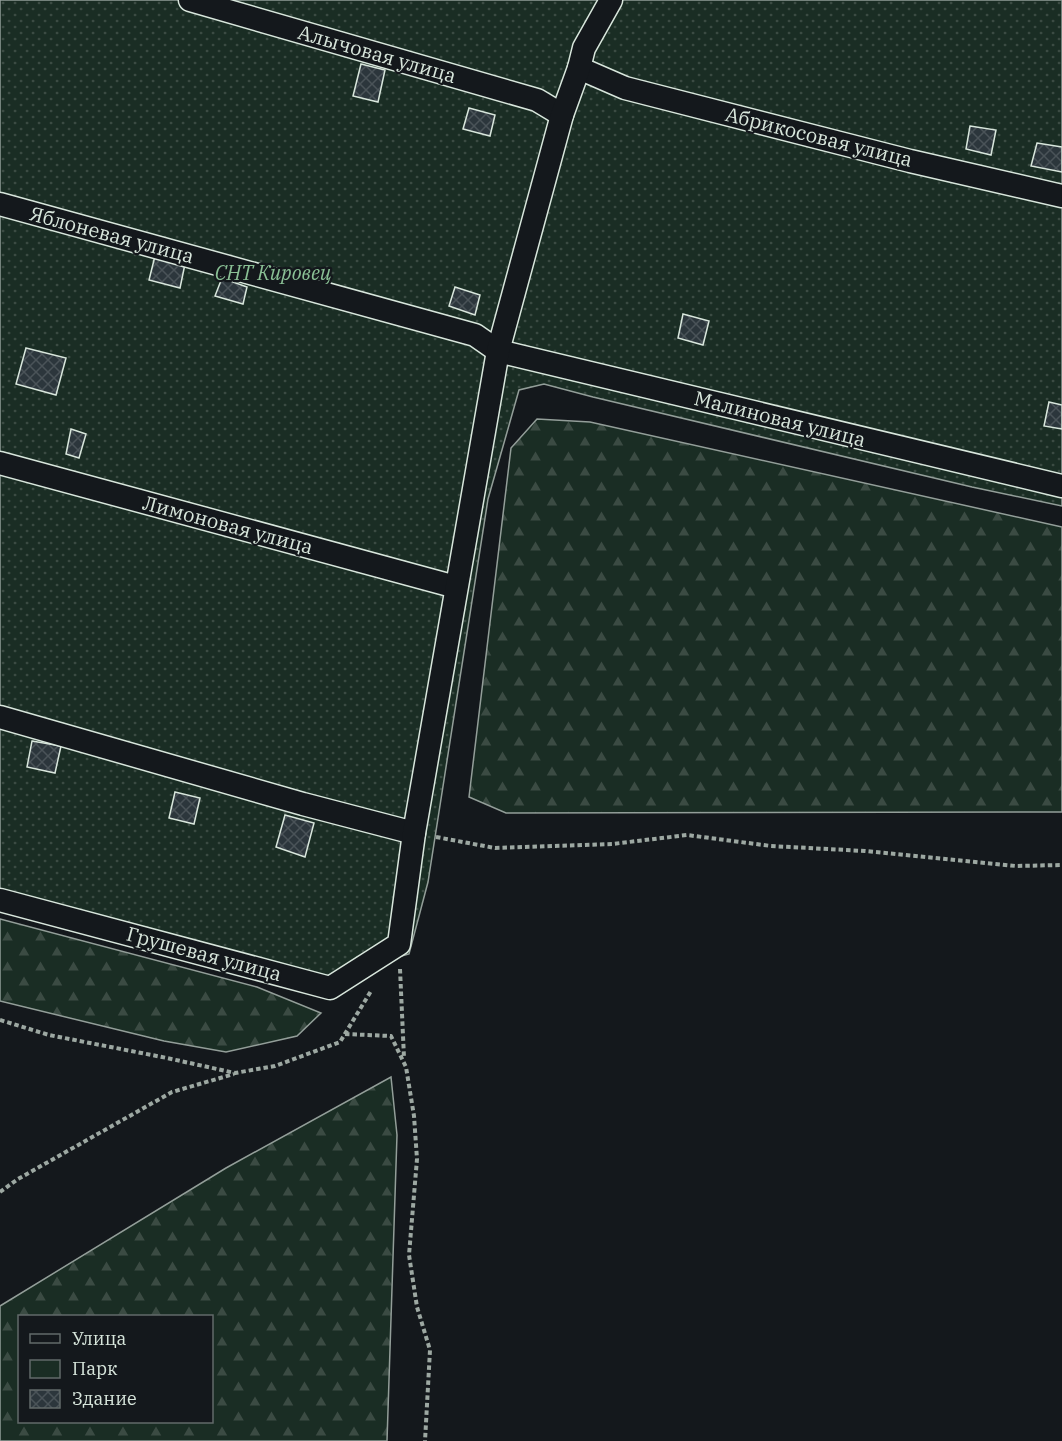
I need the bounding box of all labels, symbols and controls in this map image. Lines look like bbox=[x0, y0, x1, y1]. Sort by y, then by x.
street label: Алычовая улица bbox=[295, 18, 460, 89]
street label: Абрикосовая улица bbox=[723, 100, 915, 173]
street label: Яблоневая улица bbox=[27, 200, 197, 269]
park label: СНТ Кировец bbox=[215, 259, 332, 286]
street label: Малиновая улица bbox=[692, 384, 869, 453]
street label: Лимоновая улица bbox=[140, 489, 316, 560]
street label: Грушевая улица bbox=[124, 920, 285, 987]
legend bbox=[18, 1315, 213, 1423]
text: Улица bbox=[72, 1327, 127, 1350]
text: Парк bbox=[72, 1357, 118, 1380]
text: Здание bbox=[72, 1387, 137, 1410]

